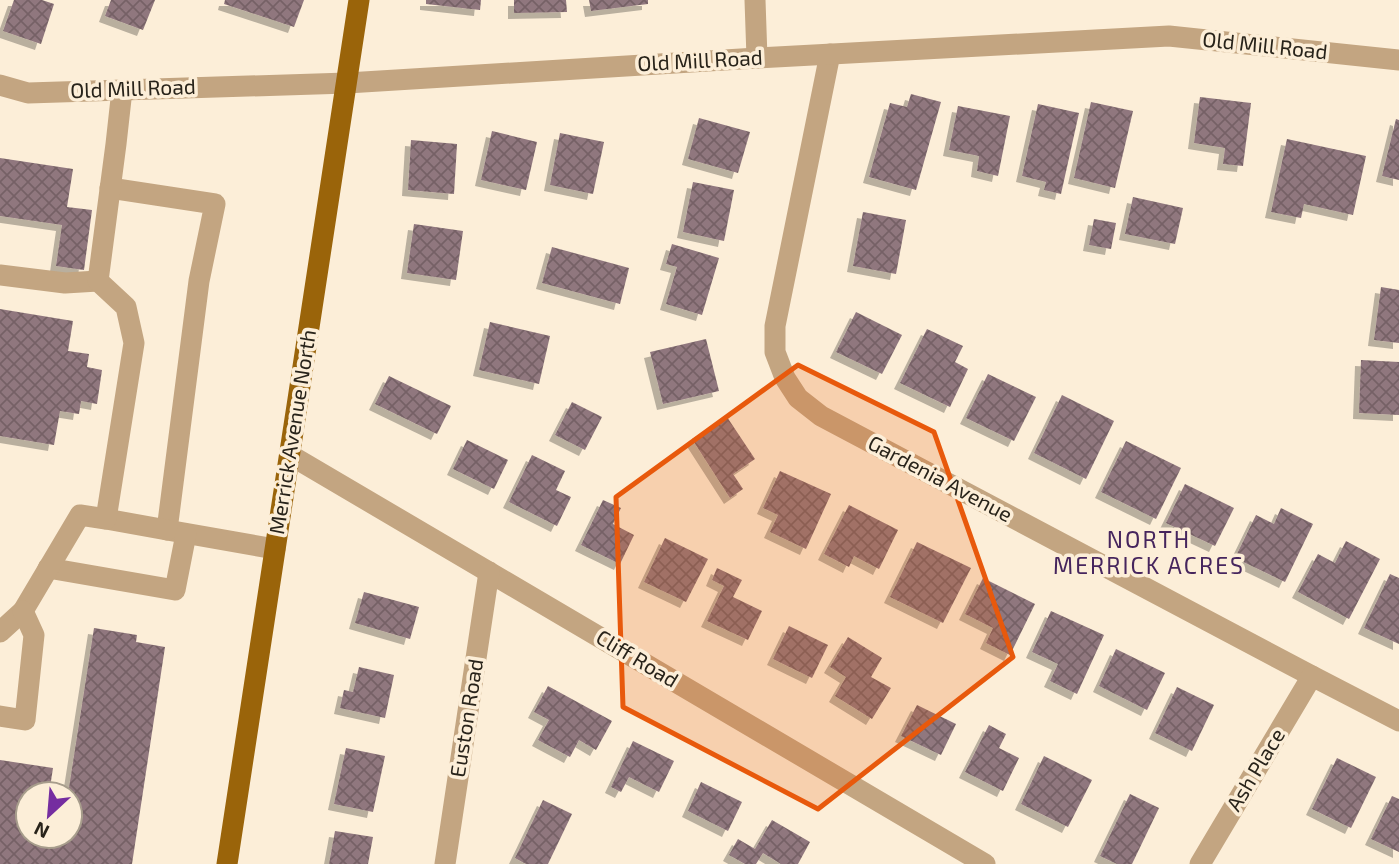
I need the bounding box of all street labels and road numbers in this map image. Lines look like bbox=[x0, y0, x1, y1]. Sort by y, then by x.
street label: Old Mill Road bbox=[1201, 26, 1329, 64]
street label: Old Mill Road bbox=[637, 44, 763, 75]
street label: Old Mill Road bbox=[70, 73, 196, 102]
street label: Merrick Avenue North bbox=[263, 328, 320, 536]
street label: Gardenia Avenue bbox=[864, 429, 1017, 526]
street label: Cliff Road bbox=[592, 623, 683, 692]
street label: Euston Road bbox=[444, 657, 487, 779]
street label: Ash Place bbox=[1220, 723, 1289, 815]

